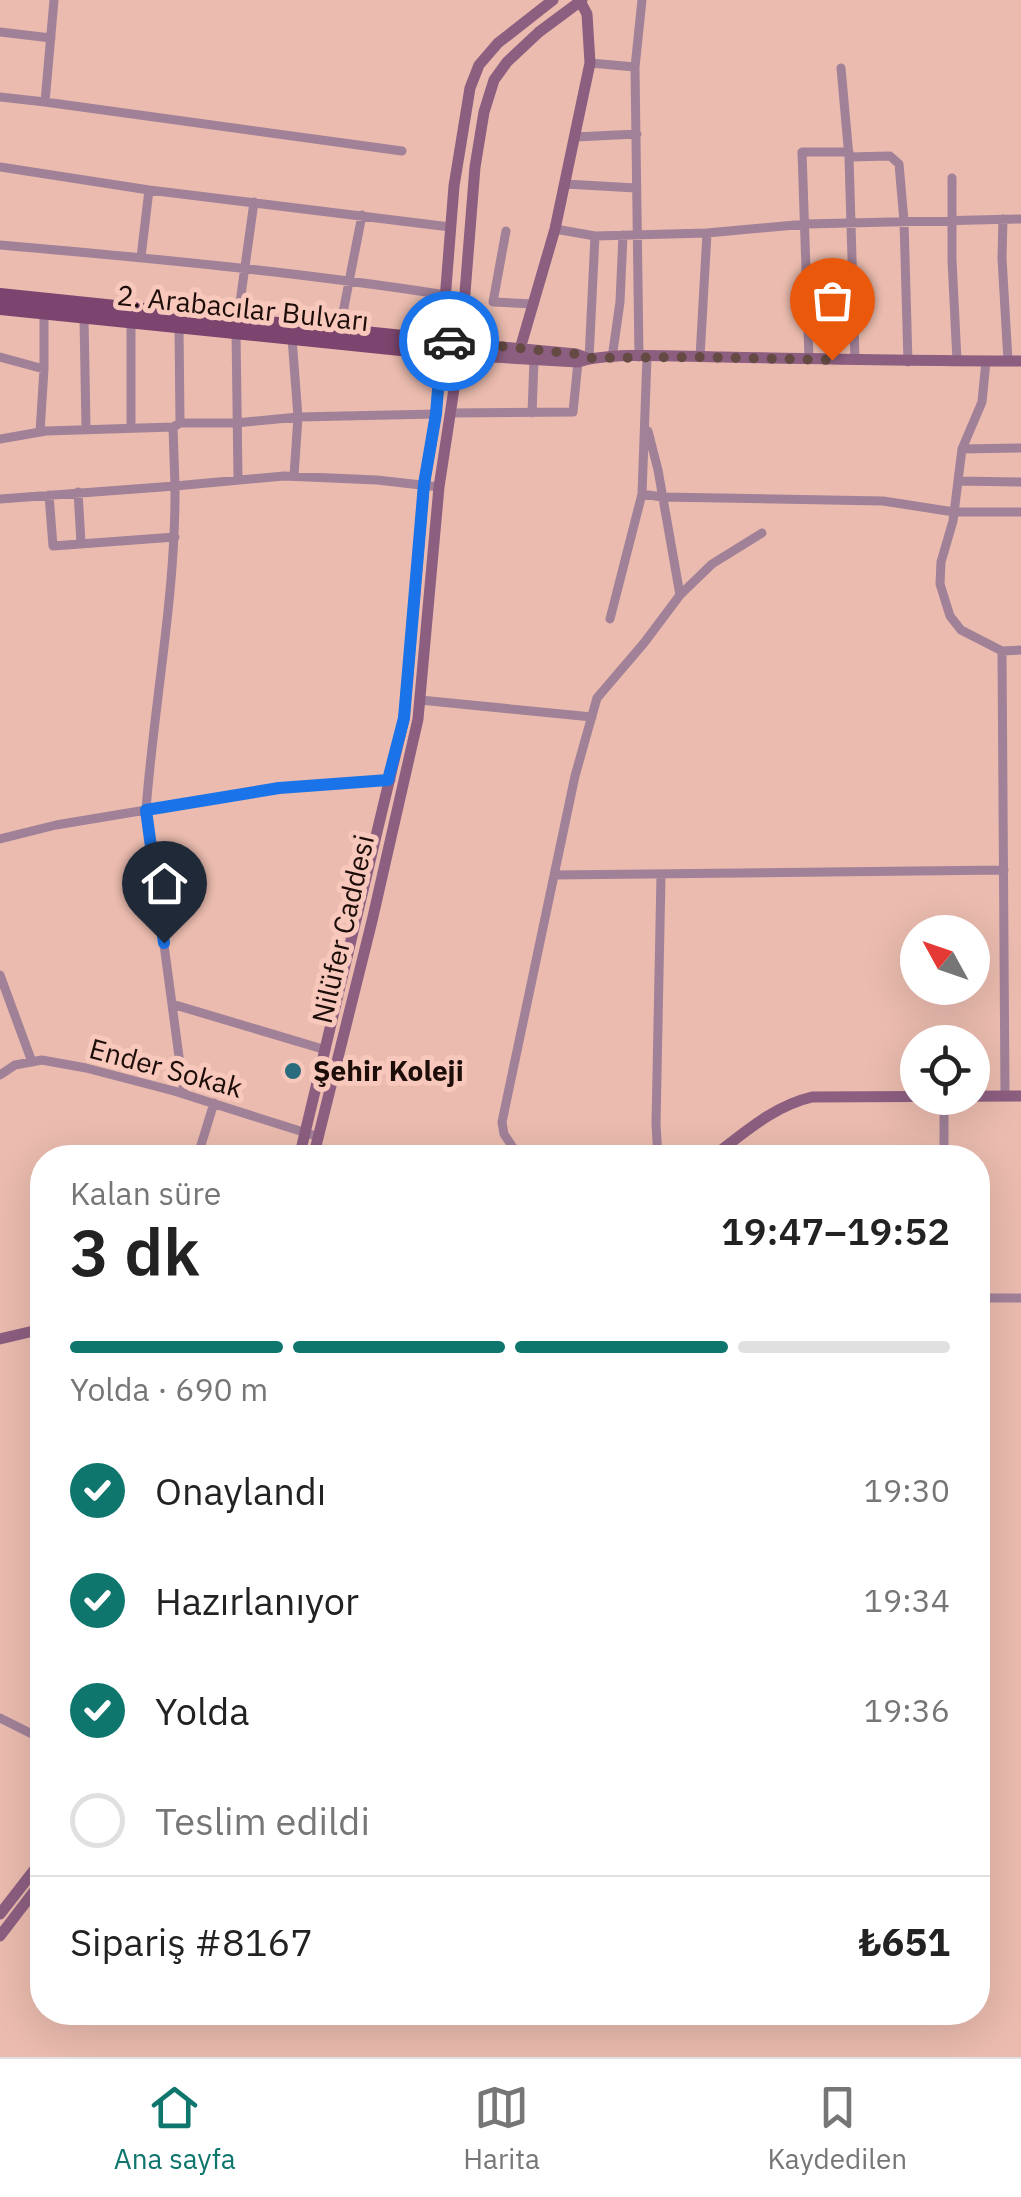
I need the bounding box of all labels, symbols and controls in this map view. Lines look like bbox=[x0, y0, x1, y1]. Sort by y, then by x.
pin bbox=[790, 258, 875, 361]
icon: bag bbox=[805, 273, 860, 328]
street label: 2. Arabacılar Bulvarı bbox=[115, 276, 371, 339]
courier bbox=[399, 291, 499, 391]
icon: car bbox=[422, 314, 477, 369]
street label: Nilüfer Caddesi bbox=[303, 831, 382, 1027]
pin bbox=[122, 841, 207, 944]
icon: home bbox=[137, 856, 192, 911]
north arrow bbox=[900, 915, 990, 1005]
map controls bbox=[900, 915, 990, 1115]
button: locate bbox=[900, 1025, 990, 1115]
street label: Ender Sokak bbox=[86, 1029, 247, 1106]
place label: Şehir Koleji bbox=[313, 1052, 464, 1089]
marker: Şehir Koleji bbox=[282, 1060, 304, 1082]
text: Kalan süre bbox=[70, 1172, 221, 1214]
text: 19:47–19:52 bbox=[721, 1206, 950, 1255]
text: 3 dk bbox=[70, 1209, 200, 1294]
text: Yolda · 690 m bbox=[70, 1368, 268, 1410]
icon: check bbox=[70, 1463, 125, 1518]
text: Onaylandı bbox=[155, 1466, 326, 1515]
text: 19:30 bbox=[864, 1469, 950, 1511]
icon: check bbox=[70, 1573, 125, 1628]
text: Hazırlanıyor bbox=[155, 1576, 359, 1625]
text: 19:34 bbox=[864, 1579, 950, 1621]
icon: check bbox=[70, 1683, 125, 1738]
text: Yolda bbox=[155, 1686, 250, 1735]
text: 19:36 bbox=[864, 1689, 950, 1731]
text: Teslim edildi bbox=[155, 1796, 370, 1845]
text: Sipariş #8167 bbox=[70, 1917, 313, 1966]
text: ₺651 bbox=[858, 1917, 950, 1966]
tab: Ana sayfa bbox=[114, 2080, 236, 2177]
tab: Harita bbox=[463, 2080, 540, 2177]
tab: Kaydedilen bbox=[768, 2080, 907, 2177]

